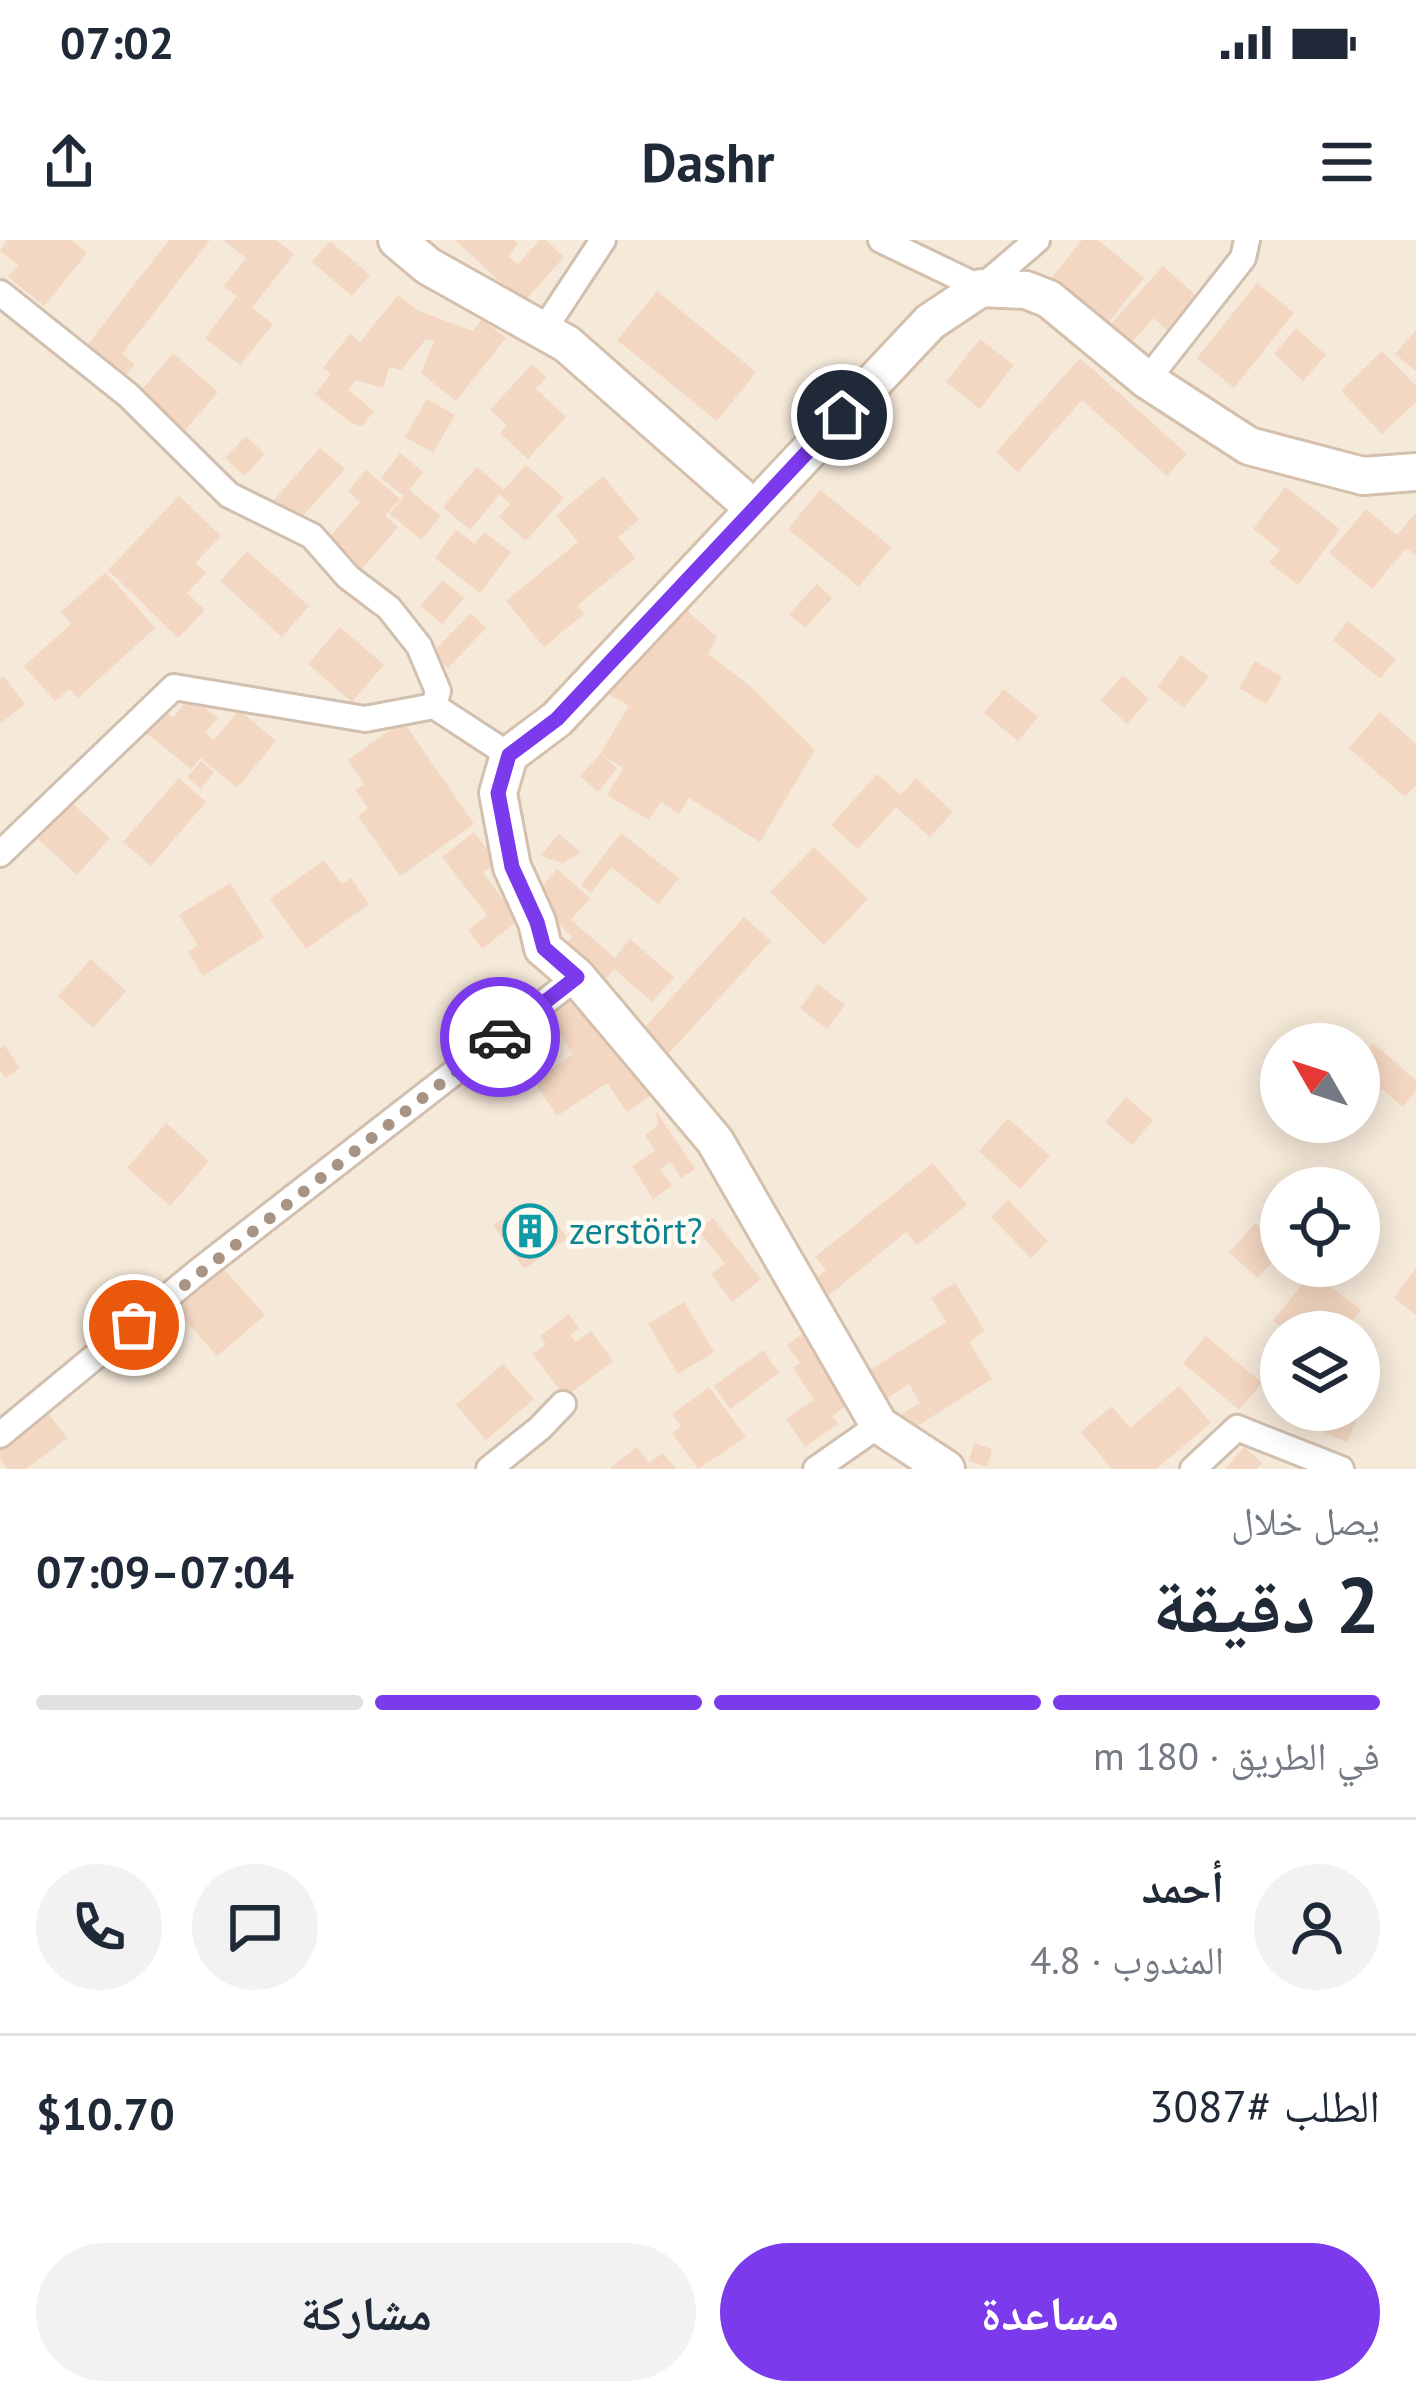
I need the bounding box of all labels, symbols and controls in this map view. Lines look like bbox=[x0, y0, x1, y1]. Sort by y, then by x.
text: 07:02 bbox=[60, 13, 174, 71]
text: Dashr bbox=[642, 127, 774, 197]
icon: share bbox=[36, 129, 102, 195]
icon: menu bbox=[1314, 129, 1380, 195]
pin bbox=[791, 364, 893, 466]
icon: home bbox=[809, 382, 875, 448]
courier bbox=[440, 977, 560, 1097]
icon: car bbox=[467, 1004, 533, 1070]
north arrow bbox=[1260, 1023, 1380, 1143]
map controls bbox=[1260, 1023, 1380, 1431]
button: locate bbox=[1260, 1167, 1380, 1287]
building icon: zerstört? bbox=[502, 1203, 558, 1259]
place label: zerstört? bbox=[569, 1207, 703, 1254]
pin bbox=[83, 1274, 185, 1376]
icon: bag bbox=[101, 1292, 167, 1358]
button: layers bbox=[1260, 1311, 1380, 1431]
text: يصل خلال bbox=[1231, 1495, 1380, 1546]
text: 07:04–07:09 bbox=[36, 1542, 294, 1600]
text: 2 دقيقة bbox=[1152, 1554, 1380, 1655]
text: في الطريق · 180 m bbox=[1093, 1730, 1380, 1781]
text: أحمد bbox=[1142, 1857, 1224, 1915]
button: phone bbox=[36, 1864, 162, 1990]
button: chat bbox=[192, 1864, 318, 1990]
button: person bbox=[1254, 1864, 1380, 1990]
text: المندوب · 4.8 bbox=[1030, 1934, 1224, 1985]
text: الطلب #3087 bbox=[1149, 2076, 1380, 2134]
text: $10.70 bbox=[36, 2084, 175, 2142]
button: مشاركة bbox=[36, 2243, 696, 2381]
button: مساعدة bbox=[720, 2243, 1380, 2381]

